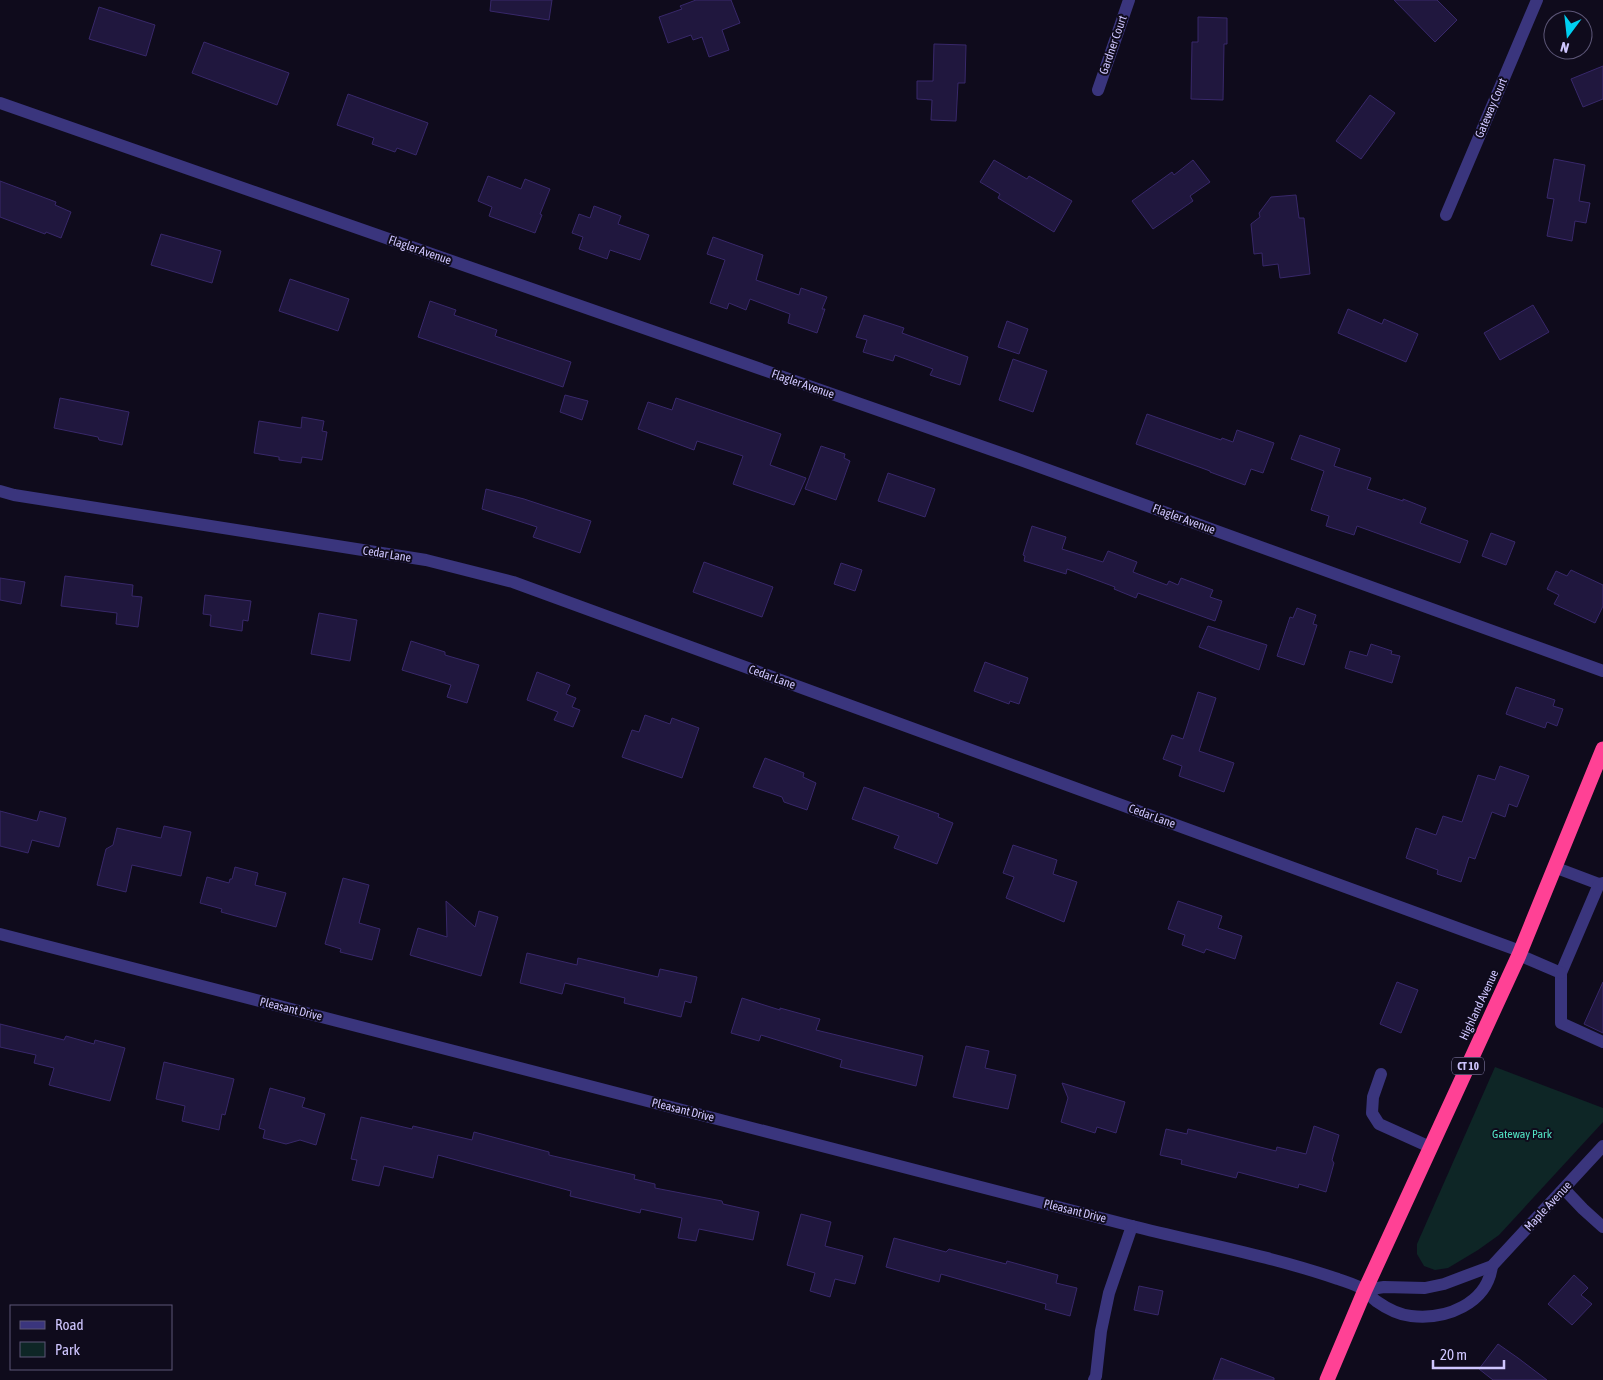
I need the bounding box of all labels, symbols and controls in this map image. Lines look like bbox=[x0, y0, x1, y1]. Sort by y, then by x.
north arrow bbox=[1543, 10, 1593, 60]
street label: Gardner Court bbox=[1096, 13, 1130, 76]
text: N bbox=[1559, 39, 1571, 56]
street label: Gateway Court bbox=[1472, 76, 1510, 140]
street label: Flagler Avenue bbox=[387, 233, 453, 267]
street label: Flagler Avenue bbox=[770, 367, 836, 401]
street label: Flagler Avenue bbox=[1151, 501, 1217, 537]
street label: Cedar Lane bbox=[362, 543, 412, 565]
street label: Cedar Lane bbox=[747, 662, 797, 692]
street label: Cedar Lane bbox=[1127, 801, 1177, 831]
street label: Highland Avenue bbox=[1457, 968, 1501, 1042]
street label: Pleasant Drive bbox=[258, 994, 324, 1024]
road number: CT 10 bbox=[1452, 1058, 1484, 1074]
street label: Pleasant Drive bbox=[650, 1095, 716, 1125]
park label: Gateway Park bbox=[1492, 1127, 1553, 1141]
street label: Maple Avenue bbox=[1522, 1178, 1574, 1234]
street label: Pleasant Drive bbox=[1042, 1196, 1108, 1226]
legend bbox=[10, 1305, 172, 1370]
text: Road bbox=[55, 1316, 84, 1333]
scale bar bbox=[1433, 1338, 1504, 1370]
text: Park bbox=[55, 1341, 80, 1358]
text: 20 m bbox=[1440, 1346, 1467, 1363]

